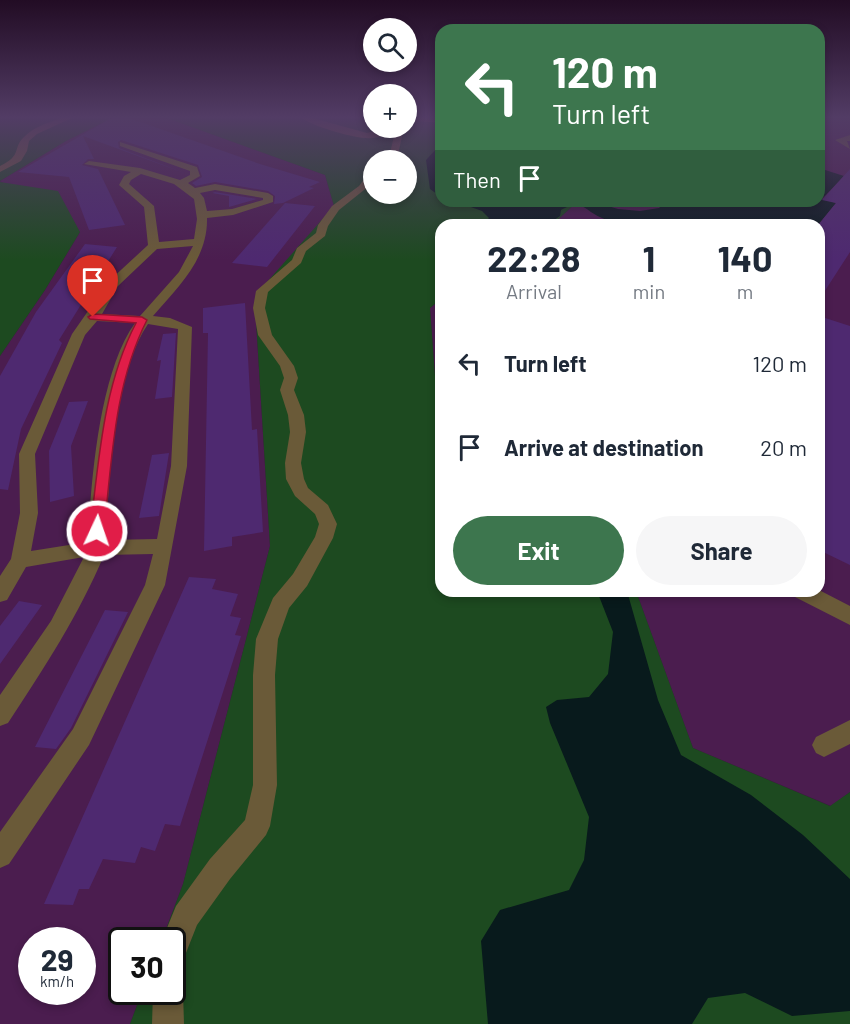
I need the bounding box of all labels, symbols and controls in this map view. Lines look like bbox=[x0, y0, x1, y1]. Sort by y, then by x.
map controls bbox=[363, 18, 417, 204]
button: search bbox=[363, 18, 417, 72]
text: 120 m bbox=[552, 46, 658, 96]
icon: left bbox=[453, 48, 531, 126]
button: + bbox=[363, 84, 417, 138]
text: Turn left bbox=[552, 97, 650, 129]
button: − bbox=[363, 150, 417, 204]
icon: arrive bbox=[513, 162, 546, 195]
text: Then bbox=[453, 166, 501, 192]
text: 22:28 bbox=[487, 236, 580, 279]
text: 1 bbox=[643, 236, 655, 279]
text: 140 bbox=[718, 236, 773, 279]
pin bbox=[67, 255, 118, 317]
icon: arrive bbox=[76, 264, 109, 297]
text: Arrival bbox=[506, 279, 562, 303]
text: min bbox=[633, 279, 665, 303]
text: m bbox=[737, 279, 753, 303]
icon: left bbox=[453, 347, 486, 380]
text: Turn left bbox=[504, 350, 587, 376]
text: 120 m bbox=[752, 350, 807, 376]
icon: arrive bbox=[453, 431, 486, 464]
text: Arrive at destination bbox=[504, 434, 703, 460]
text: 20 m bbox=[760, 434, 807, 460]
position arrow bbox=[65, 499, 129, 563]
button: Exit bbox=[453, 516, 624, 585]
button: Share bbox=[636, 516, 807, 585]
speed limit sign: 30 bbox=[108, 927, 186, 1005]
text: 29 bbox=[41, 941, 73, 977]
text: km/h bbox=[40, 972, 74, 990]

